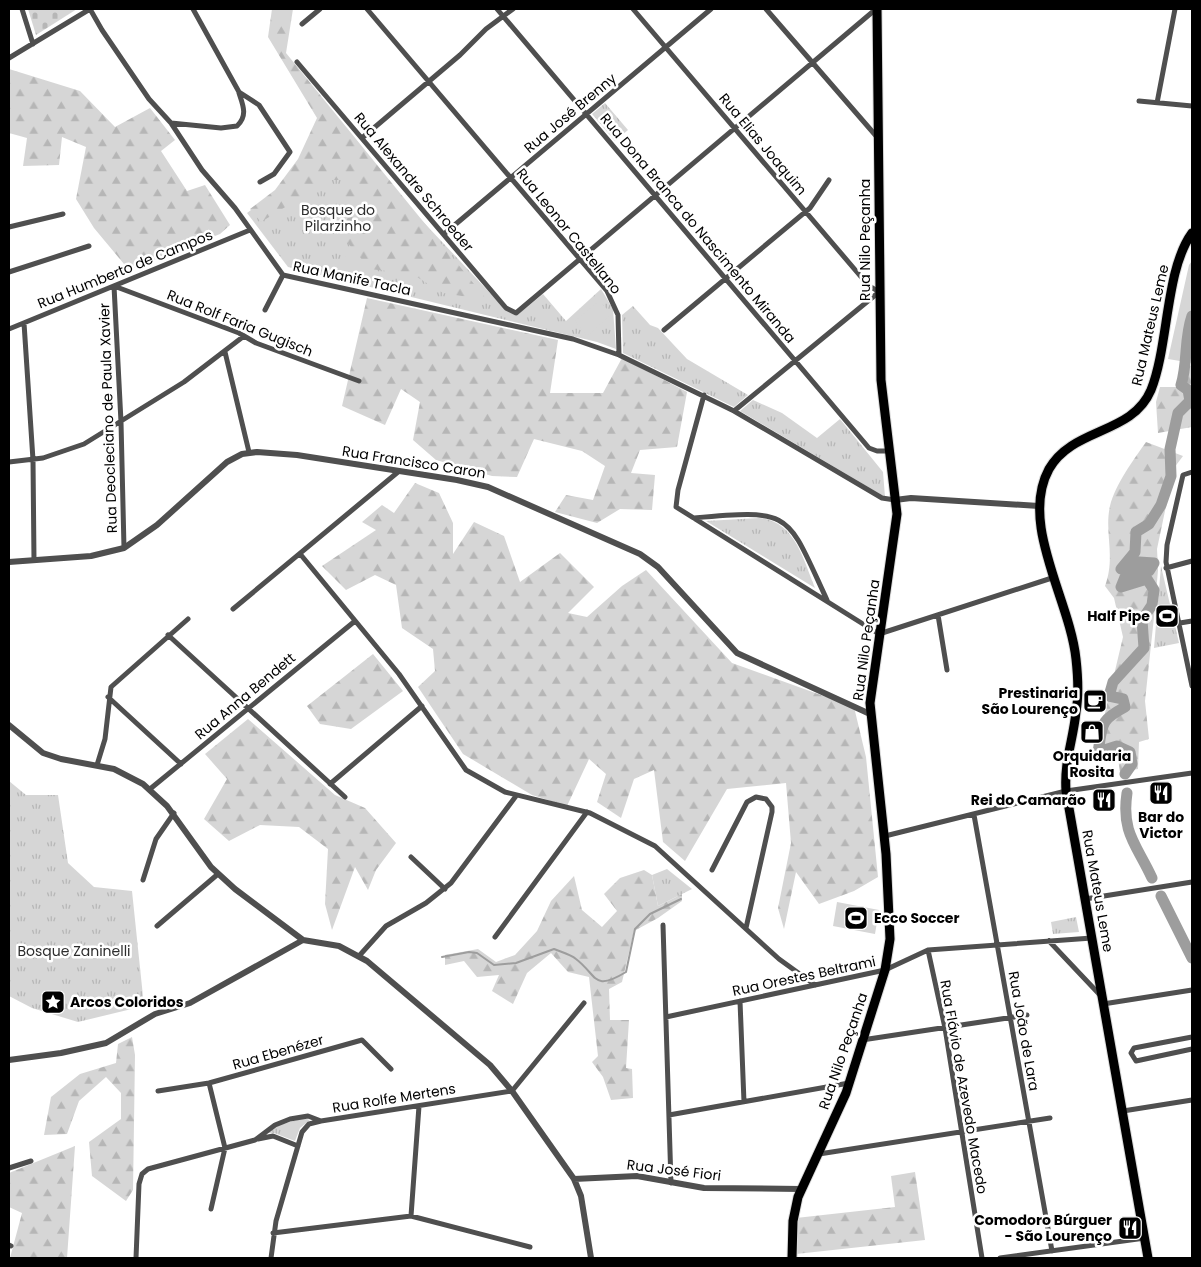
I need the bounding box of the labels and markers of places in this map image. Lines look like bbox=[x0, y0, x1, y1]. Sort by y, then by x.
sports icon: Half Pipe bbox=[1154, 603, 1180, 629]
place label: Half Pipe bbox=[1087, 606, 1150, 626]
place label: Prestinaria São Lourenço bbox=[982, 683, 1078, 719]
cafe icon: Prestinaria São Lourenço bbox=[1082, 688, 1108, 714]
shop icon: Orquidaria Rosita bbox=[1079, 719, 1105, 745]
place label: Orquidaria Rosita bbox=[1053, 746, 1131, 782]
restaurant icon: Bar do Victor bbox=[1148, 780, 1174, 806]
restaurant icon: Rei do Camarão bbox=[1091, 787, 1117, 813]
place label: Rei do Camarão bbox=[971, 790, 1086, 810]
place label: Bar do Victor bbox=[1138, 807, 1184, 843]
sports icon: Ecco Soccer bbox=[843, 905, 869, 931]
place label: Ecco Soccer bbox=[874, 908, 959, 928]
place icon: Arcos Coloridos bbox=[40, 989, 66, 1015]
place label: Arcos Coloridos bbox=[70, 992, 184, 1012]
place label: Comodoro Búrguer - São Lourenço bbox=[974, 1210, 1112, 1246]
restaurant icon: Comodoro Búrguer - São Lourenço bbox=[1117, 1215, 1143, 1241]

